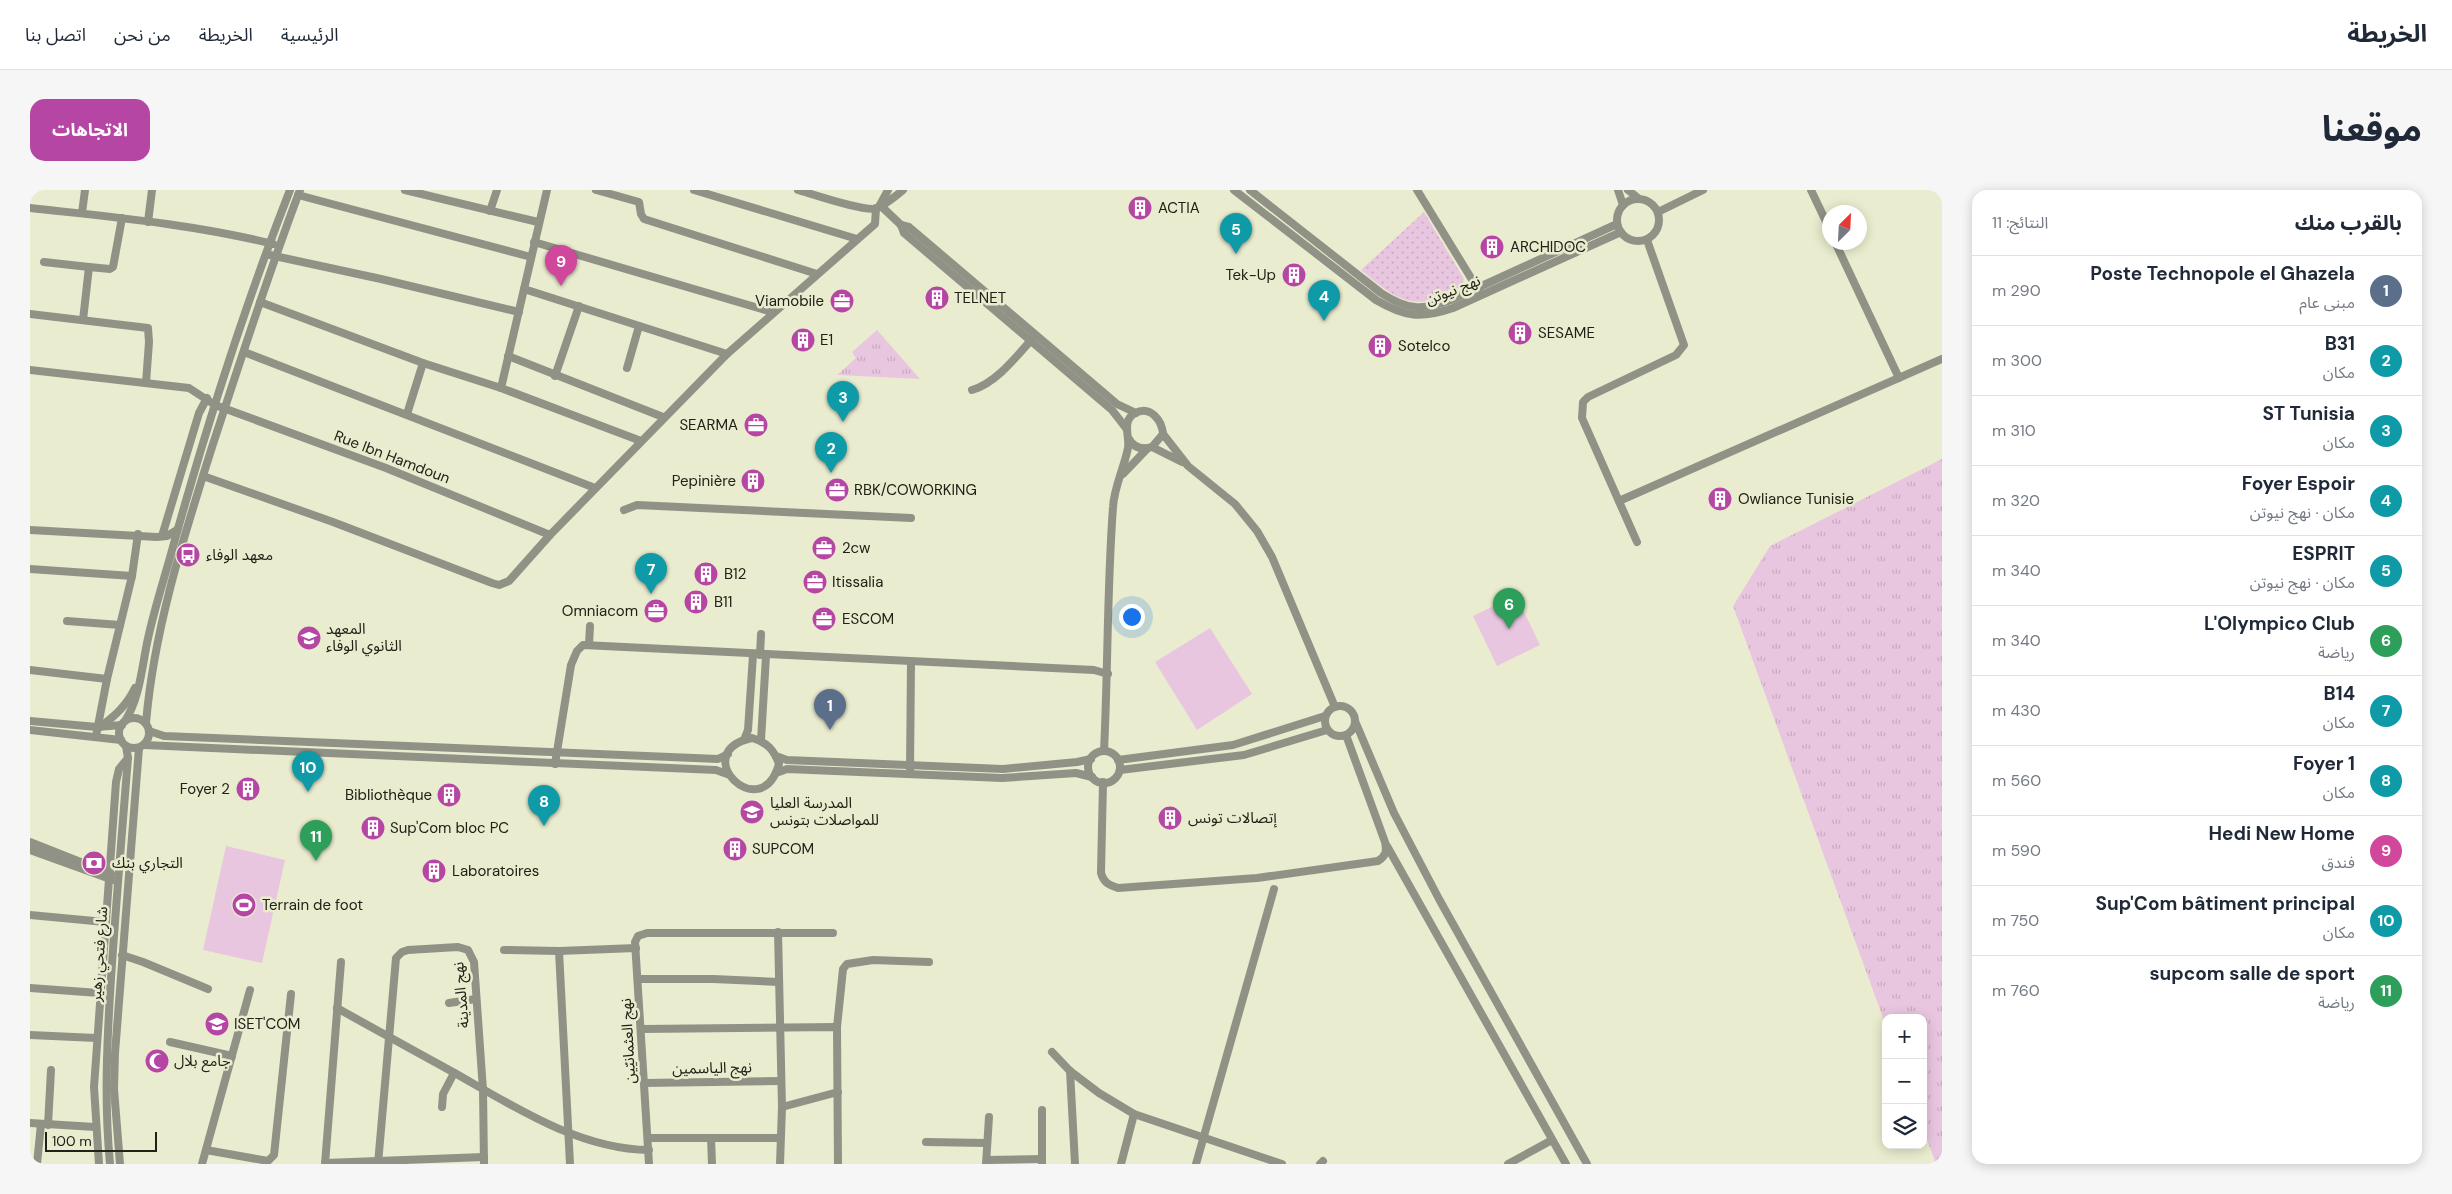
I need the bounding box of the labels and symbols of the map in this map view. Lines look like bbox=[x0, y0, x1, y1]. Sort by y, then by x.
building icon: ACTIA bbox=[1127, 195, 1153, 221]
place label: ACTIA bbox=[1158, 198, 1200, 218]
north arrow bbox=[1822, 205, 1867, 250]
pin: 5 bbox=[1220, 213, 1252, 254]
building icon: ARCHIDOC bbox=[1479, 234, 1505, 260]
place label: ARCHIDOC bbox=[1510, 237, 1586, 257]
pin: 9 bbox=[545, 245, 577, 286]
building icon: Tek-Up bbox=[1281, 262, 1307, 288]
place label: Tek-Up bbox=[1226, 265, 1276, 285]
street label: نهج نيوتن bbox=[1423, 270, 1484, 312]
pin: 4 bbox=[1308, 280, 1340, 321]
building icon: TELNET bbox=[924, 285, 950, 311]
office icon: Viamobile bbox=[829, 288, 855, 314]
place label: TELNET bbox=[954, 288, 1006, 308]
place label: Viamobile bbox=[755, 291, 824, 311]
building icon: SESAME bbox=[1507, 320, 1533, 346]
place label: SESAME bbox=[1538, 323, 1595, 343]
building icon: E1 bbox=[790, 327, 816, 353]
place label: E1 bbox=[820, 330, 833, 350]
building icon: Sotelco bbox=[1367, 333, 1393, 359]
place label: Sotelco bbox=[1398, 336, 1450, 356]
pin: 3 bbox=[827, 381, 859, 422]
office icon: SEARMA bbox=[743, 412, 769, 438]
place label: SEARMA bbox=[679, 415, 738, 435]
street label: Rue Ibn Hamdoun bbox=[331, 426, 453, 488]
pin: 2 bbox=[815, 432, 847, 473]
building icon: Pepinière bbox=[740, 468, 766, 494]
place label: Pepinière bbox=[672, 471, 736, 491]
office icon: RBK/COWORKING bbox=[824, 477, 850, 503]
place label: RBK/COWORKING bbox=[854, 480, 977, 500]
building icon: Owliance Tunisie bbox=[1707, 486, 1733, 512]
place label: Owliance Tunisie bbox=[1738, 489, 1854, 509]
office icon: 2cw bbox=[811, 535, 837, 561]
place label: 2cw bbox=[842, 538, 871, 558]
bus stop icon: معهد الوفاء bbox=[175, 542, 201, 568]
place label: معهد الوفاء bbox=[206, 545, 273, 565]
pin: 7 bbox=[635, 553, 667, 594]
building icon: B12 bbox=[693, 561, 719, 587]
place label: B12 bbox=[724, 564, 746, 584]
office icon: Itissalia bbox=[802, 569, 828, 595]
place label: Itissalia bbox=[832, 572, 883, 592]
pin: 6 bbox=[1493, 588, 1525, 629]
building icon: B11 bbox=[683, 589, 709, 615]
place label: B11 bbox=[714, 592, 732, 612]
office icon: Omniacom bbox=[643, 598, 669, 624]
place label: Omniacom bbox=[562, 601, 638, 621]
your location bbox=[1119, 604, 1145, 630]
office icon: ESCOM bbox=[811, 606, 837, 632]
place label: ESCOM bbox=[842, 609, 894, 629]
place label: المعهد الثانوي الوفاء bbox=[326, 619, 402, 657]
school or university icon: المعهد الثانوي الوفاء bbox=[296, 625, 322, 651]
pin: 1 bbox=[814, 689, 846, 730]
pin: 10 bbox=[292, 751, 324, 792]
building icon: Foyer 2 bbox=[235, 776, 261, 802]
place label: Foyer 2 bbox=[180, 779, 230, 799]
building icon: Bibliothèque bbox=[436, 782, 462, 808]
place label: Bibliothèque bbox=[345, 785, 432, 805]
pin: 8 bbox=[528, 785, 560, 826]
place label: المدرسة العليا للمواصلات بتونس bbox=[770, 793, 879, 830]
school or university icon: المدرسة العليا للمواصلات بتونس bbox=[739, 799, 765, 825]
building icon: إتصالات تونس bbox=[1157, 805, 1183, 831]
place label: إتصالات تونس bbox=[1188, 808, 1278, 828]
building icon: Sup'Com bloc PC bbox=[360, 815, 386, 841]
place label: Sup'Com bloc PC bbox=[390, 818, 509, 838]
pin: 11 bbox=[300, 820, 332, 861]
building icon: SUPCOM bbox=[722, 836, 748, 862]
place label: SUPCOM bbox=[752, 839, 814, 859]
bank icon: التجاري بنك bbox=[81, 850, 107, 876]
place label: التجاري بنك bbox=[112, 853, 183, 874]
building icon: Laboratoires bbox=[421, 858, 447, 884]
place label: Laboratoires bbox=[452, 861, 539, 881]
sports icon: Terrain de foot bbox=[231, 892, 257, 918]
place label: Terrain de foot bbox=[262, 895, 363, 915]
street label: شارع فتحي زهير bbox=[86, 906, 114, 1003]
street label: نهج المدينة bbox=[448, 961, 476, 1029]
street label: نهج العثمانيّين bbox=[616, 998, 642, 1084]
school or university icon: ISET'COM bbox=[204, 1011, 230, 1037]
place label: ISET'COM bbox=[234, 1014, 300, 1034]
mosque icon: جامع بلال bbox=[144, 1048, 170, 1074]
place label: جامع بلال bbox=[174, 1051, 231, 1073]
street label: نهج الياسمين bbox=[672, 1057, 752, 1081]
scale bar bbox=[45, 1129, 158, 1152]

